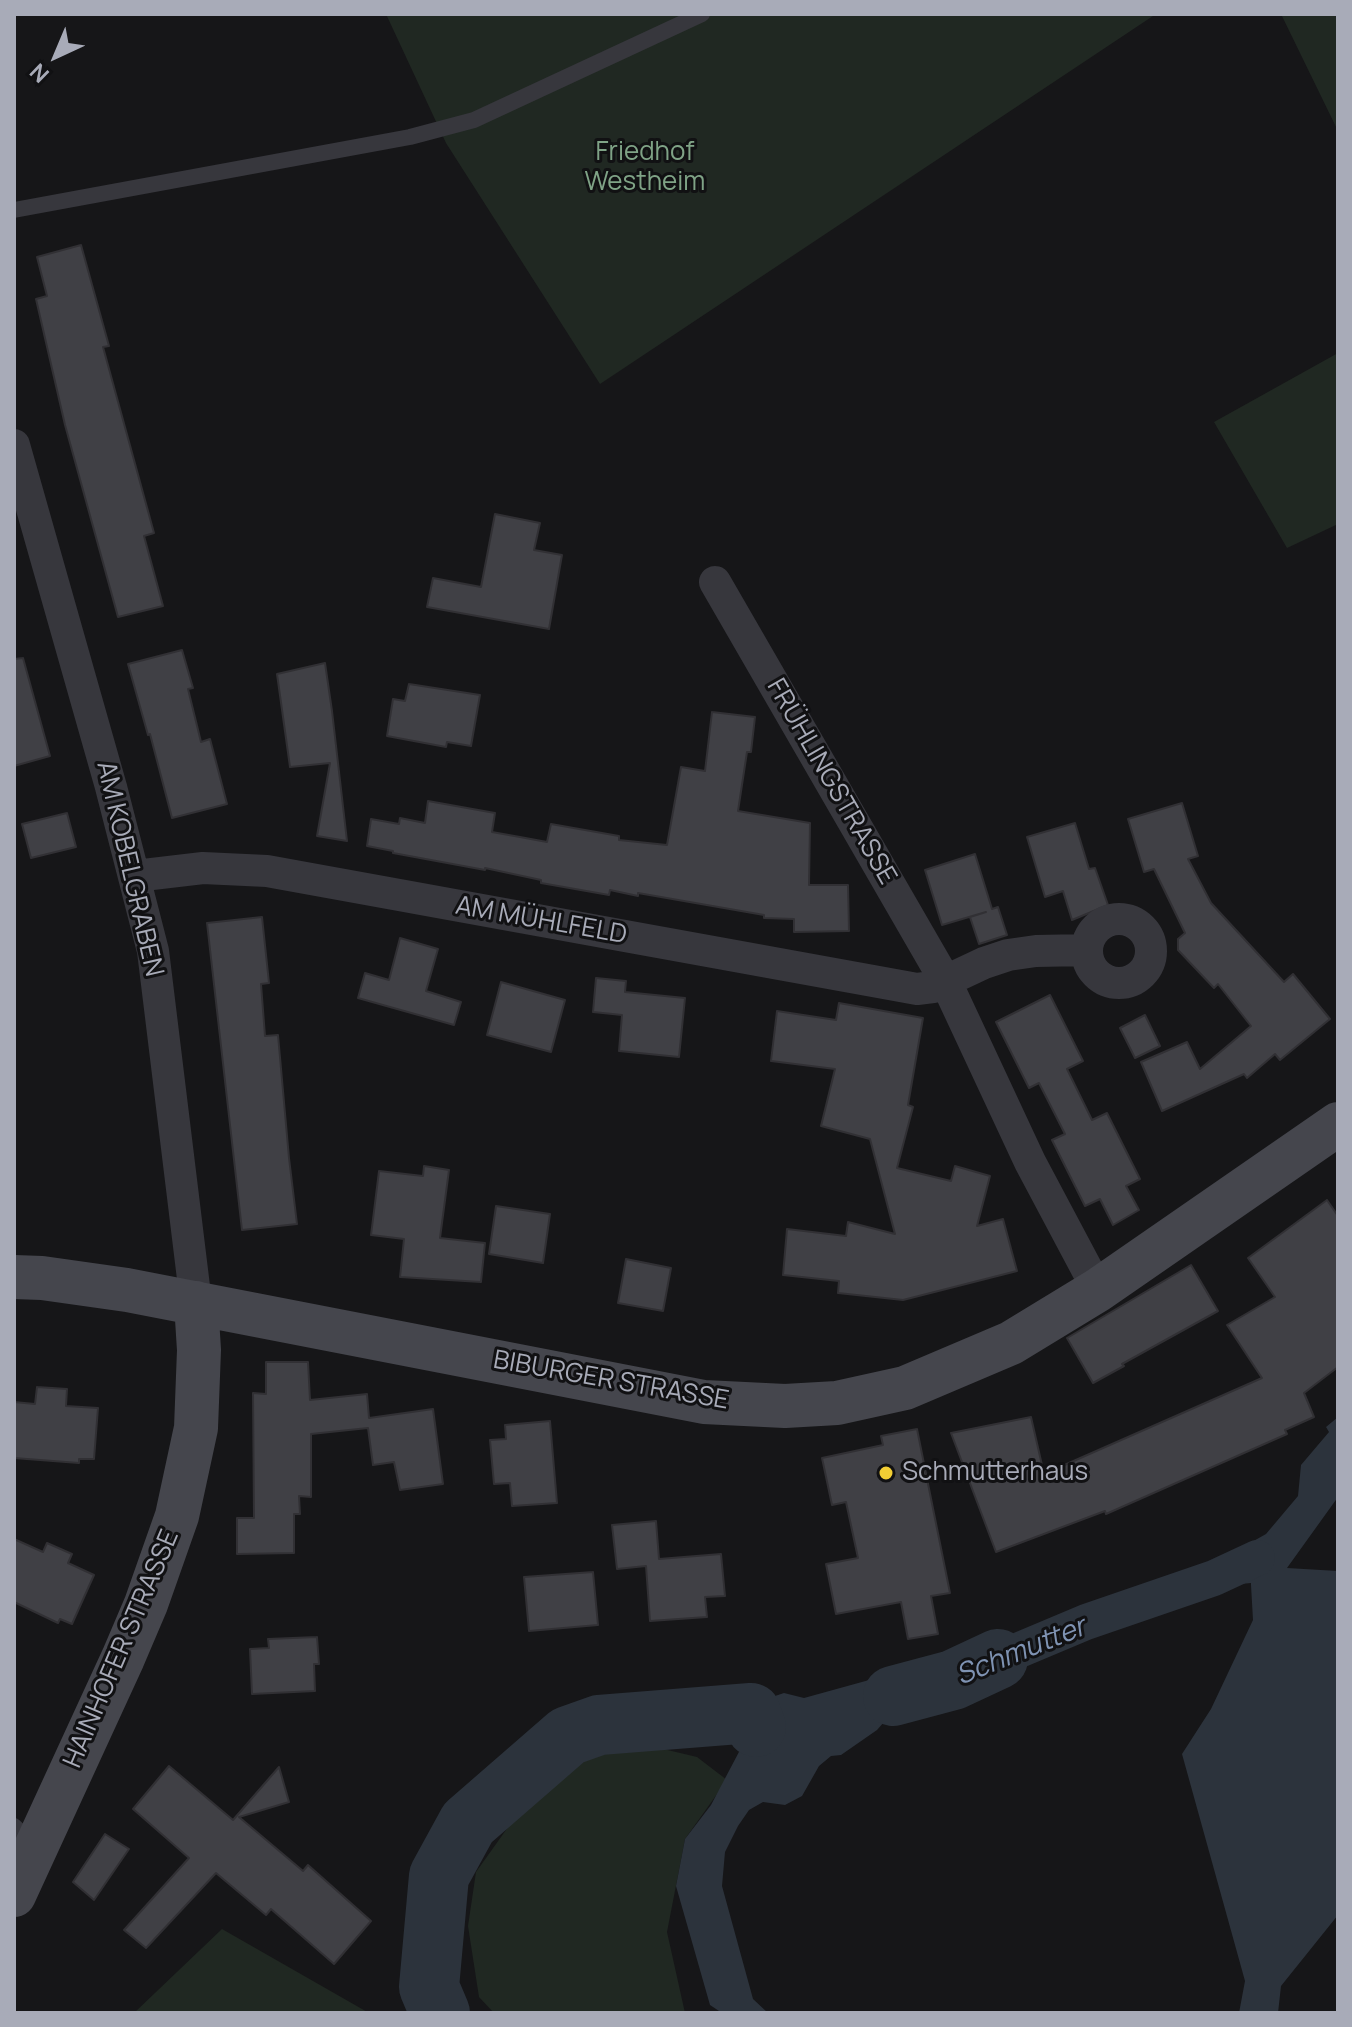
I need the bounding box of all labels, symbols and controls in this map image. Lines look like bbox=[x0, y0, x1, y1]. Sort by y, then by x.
north arrow bbox=[16, 16, 96, 96]
text: N bbox=[23, 57, 55, 90]
park label: Friedhof Westheim bbox=[585, 137, 705, 198]
street label: FRÜHLINGSTRASSE bbox=[759, 674, 903, 890]
street label: AM KOBELGRABEN bbox=[89, 758, 169, 980]
street label: AM MÜHLFELD bbox=[453, 891, 629, 951]
street label: BIBURGER STRASSE bbox=[491, 1345, 731, 1417]
place label: Schmutterhaus bbox=[902, 1457, 1088, 1489]
marker: Schmutterhaus bbox=[877, 1464, 895, 1482]
street label: HAINHOFER STRASSE bbox=[58, 1525, 186, 1773]
water label: Schmutter bbox=[951, 1611, 1091, 1693]

